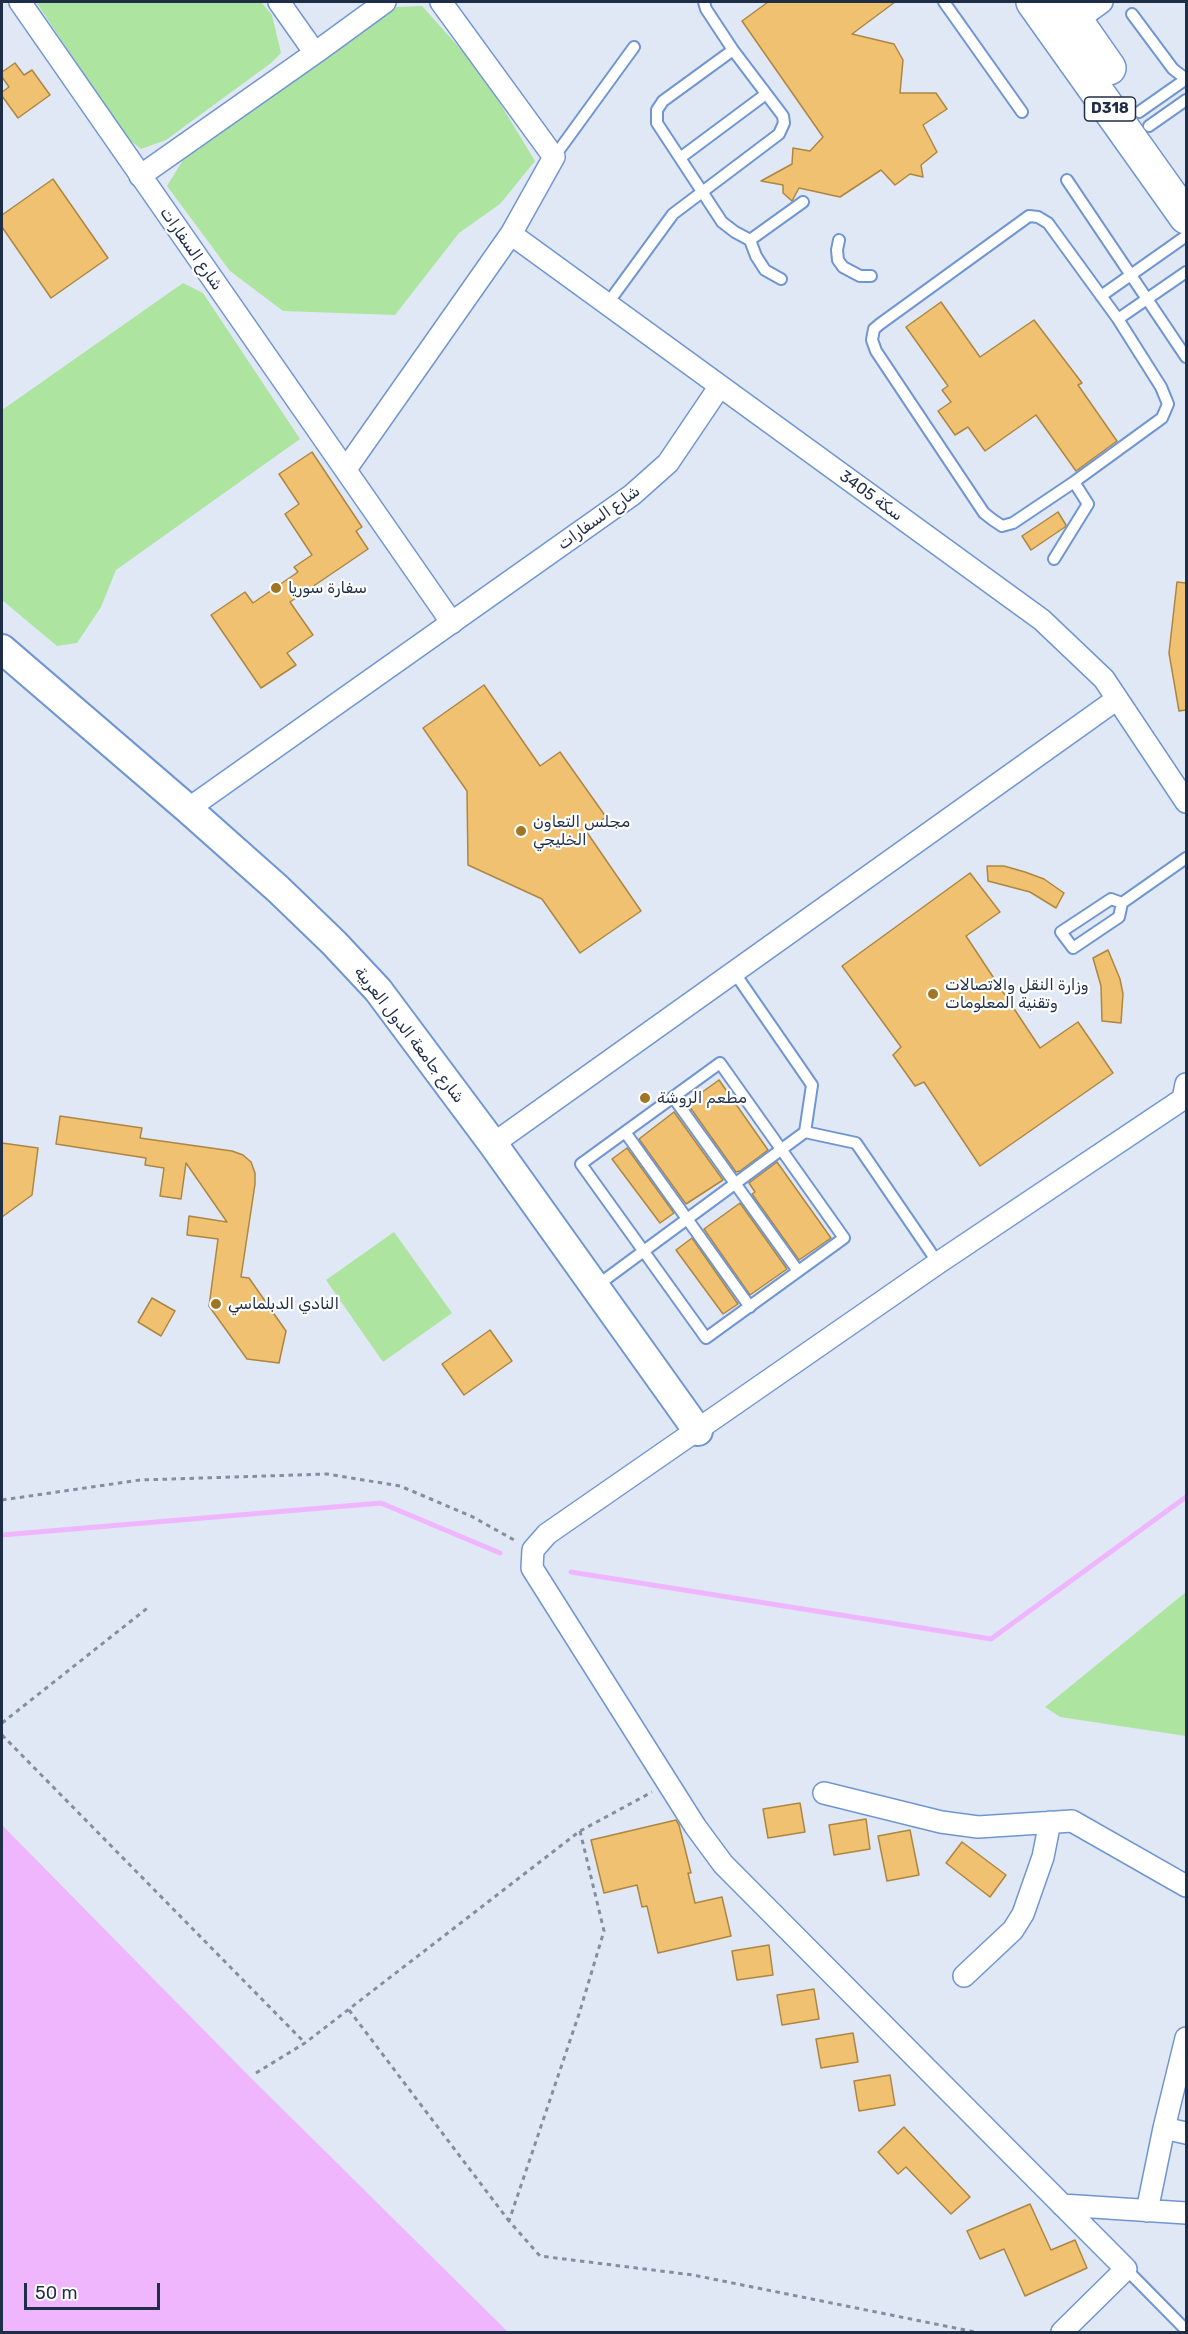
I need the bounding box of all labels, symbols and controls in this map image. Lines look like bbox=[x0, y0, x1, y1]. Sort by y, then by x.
road number: D318 bbox=[1084, 97, 1136, 121]
street label: شارع السفارات bbox=[155, 204, 227, 294]
street label: سكة 3405 bbox=[836, 467, 906, 525]
street label: شارع السفارات bbox=[554, 482, 644, 554]
place label: سفارة سوريا bbox=[288, 578, 367, 598]
marker: سفارة سوريا bbox=[269, 581, 283, 595]
place label: مجلس التعاون الخليجي bbox=[533, 812, 630, 850]
marker: مجلس التعاون الخليجي bbox=[514, 824, 528, 838]
street label: شارع جامعة الدول العربية bbox=[350, 963, 468, 1107]
place label: وزارة النقل والاتصالات وتقنية المعلومات bbox=[945, 975, 1088, 1013]
marker: وزارة النقل والاتصالات وتقنية المعلومات bbox=[926, 987, 940, 1001]
place label: مطعم الروشة bbox=[657, 1088, 747, 1108]
marker: مطعم الروشة bbox=[638, 1091, 652, 1105]
place label: النادي الدبلماسي bbox=[228, 1294, 339, 1314]
marker: النادي الدبلماسي bbox=[209, 1297, 223, 1311]
scale bar bbox=[27, 2271, 164, 2309]
text: 50 m bbox=[35, 2282, 78, 2304]

